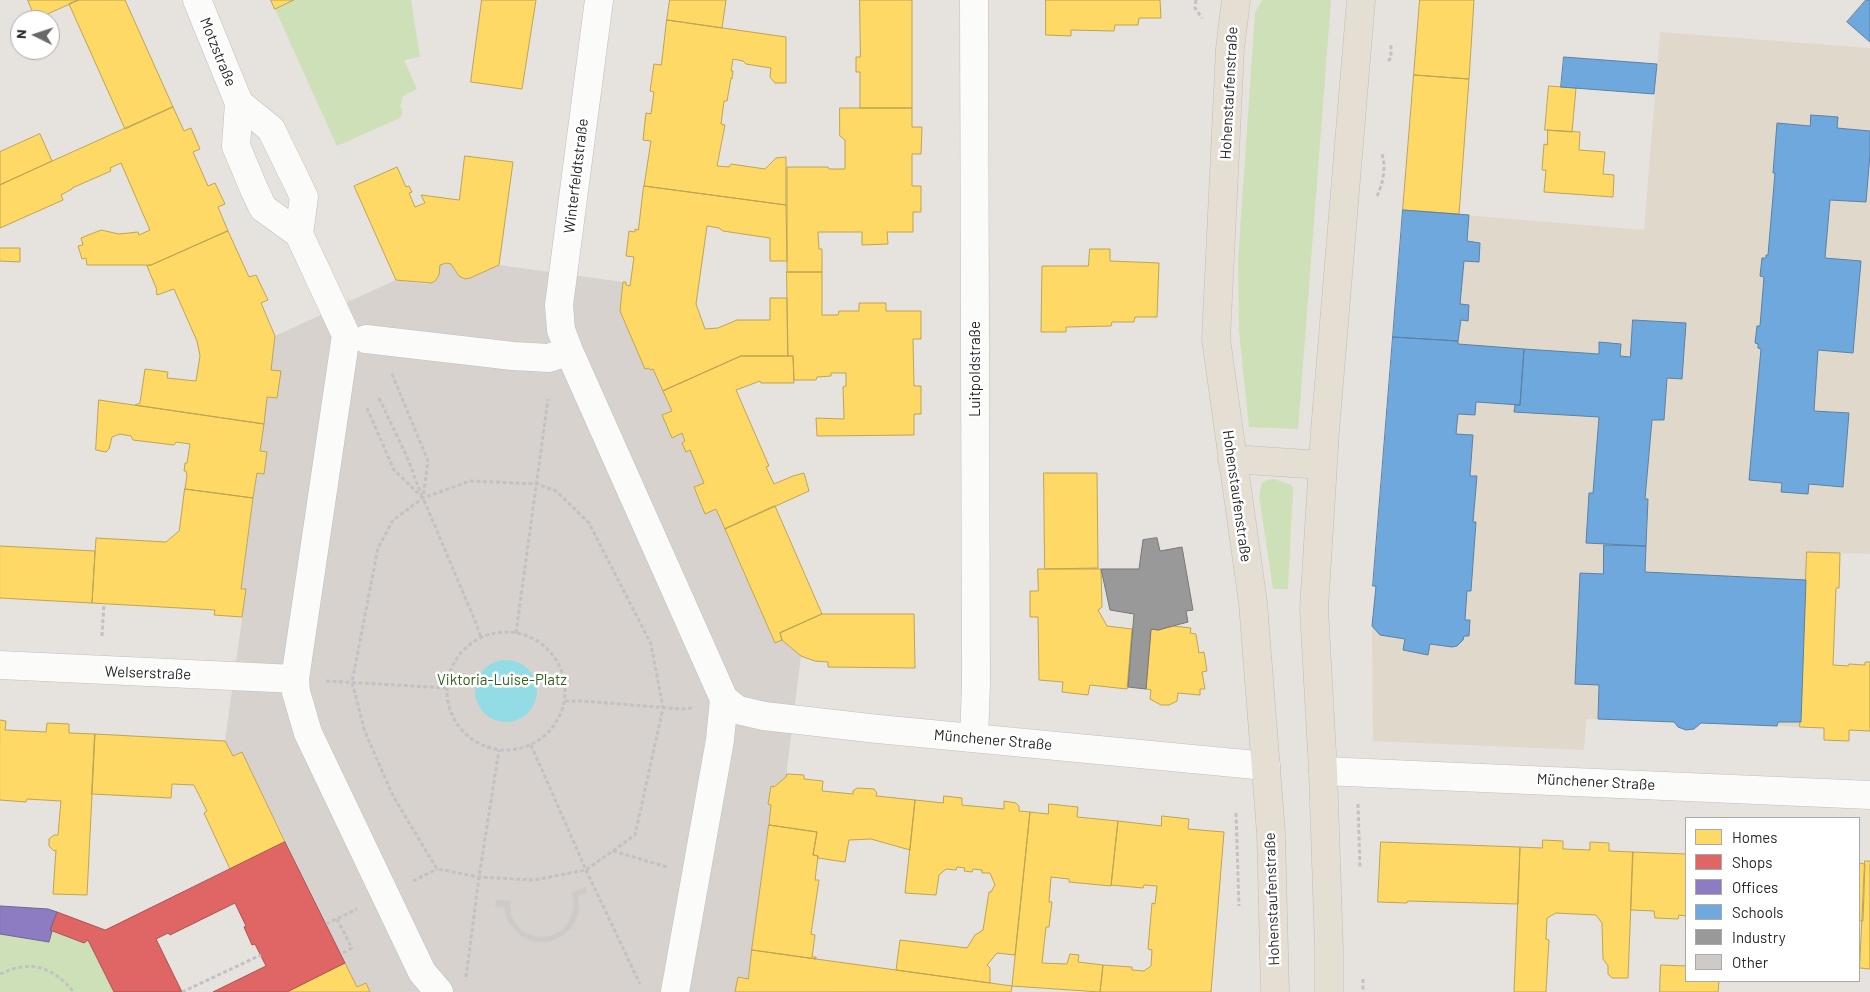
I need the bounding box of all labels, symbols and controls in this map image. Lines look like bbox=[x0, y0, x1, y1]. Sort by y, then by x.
north arrow bbox=[10, 10, 60, 60]
street label: Motzstraße bbox=[196, 15, 240, 89]
street label: Hohenstaufenstraße bbox=[1217, 26, 1241, 160]
text: N bbox=[12, 29, 29, 39]
street label: Winterfeldtstraße bbox=[560, 117, 592, 235]
street label: Luitpoldstraße bbox=[966, 321, 984, 417]
street label: Hohenstaufenstraße bbox=[1219, 429, 1255, 563]
street label: Welserstraße bbox=[104, 662, 192, 684]
park label: Viktoria-Luise-Platz bbox=[437, 671, 567, 689]
street label: Münchener Straße bbox=[933, 726, 1053, 754]
street label: Münchener Straße bbox=[1536, 770, 1656, 794]
legend bbox=[1685, 817, 1860, 982]
text: Homes bbox=[1732, 828, 1777, 846]
street label: Hohenstaufenstraße bbox=[1261, 832, 1283, 966]
text: Shops bbox=[1732, 853, 1772, 871]
text: Offices bbox=[1732, 878, 1778, 896]
text: Schools bbox=[1732, 903, 1784, 921]
text: Industry bbox=[1732, 928, 1786, 946]
text: Other bbox=[1732, 953, 1768, 971]

